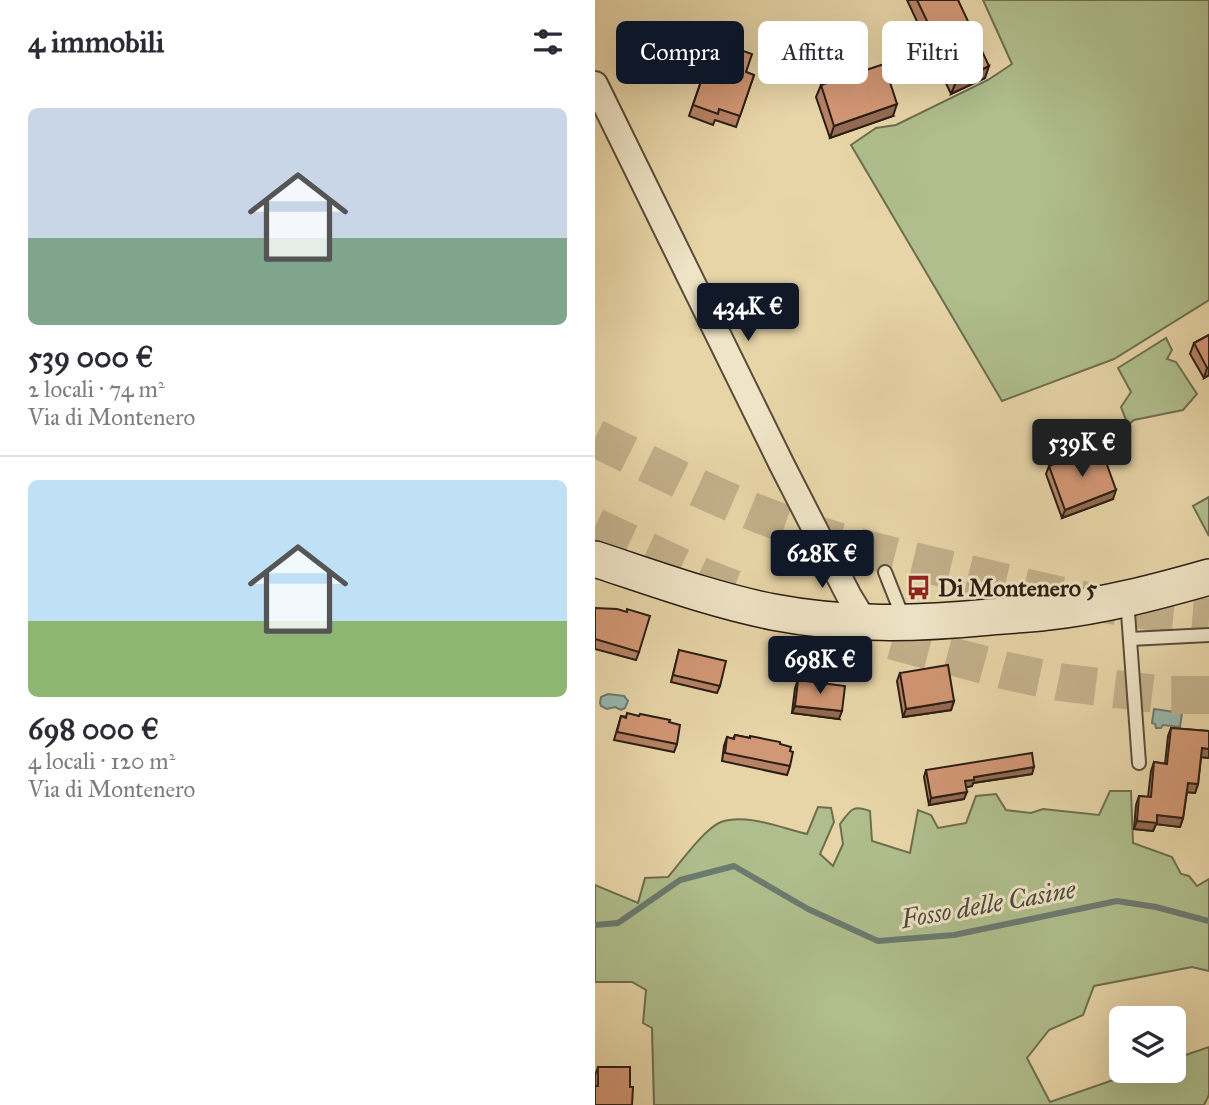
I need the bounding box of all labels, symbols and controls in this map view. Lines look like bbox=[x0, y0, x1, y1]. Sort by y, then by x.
chip: Compra bbox=[616, 21, 744, 84]
chip: Affitta bbox=[758, 21, 868, 84]
chip: Filtri bbox=[882, 21, 983, 84]
icon: filters bbox=[529, 23, 567, 61]
text: 4 immobili bbox=[28, 24, 164, 60]
icon: home bbox=[235, 154, 361, 280]
pin: 434K € bbox=[691, 284, 805, 343]
text: 434K € bbox=[713, 292, 783, 320]
text: 539 000 € bbox=[28, 339, 154, 375]
text: 2 locali · 74 m² bbox=[28, 375, 165, 403]
text: Via di Montenero bbox=[28, 403, 195, 431]
pin: 539K € bbox=[1025, 420, 1139, 479]
text: 539K € bbox=[1048, 428, 1116, 456]
icon: home bbox=[235, 526, 361, 652]
pin: 628K € bbox=[765, 530, 879, 590]
text: 628K € bbox=[787, 539, 857, 567]
place label: Di Montenero 5 bbox=[938, 573, 1098, 603]
bus stop icon: Di Montenero 5 bbox=[904, 574, 932, 602]
pin: 698K € bbox=[763, 636, 877, 696]
text: 698K € bbox=[784, 645, 856, 673]
text: 698 000 € bbox=[28, 711, 159, 747]
text: 4 locali · 120 m² bbox=[28, 747, 175, 775]
text: Via di Montenero bbox=[28, 775, 195, 803]
water label: Fosso delle Casine bbox=[897, 873, 1079, 935]
map controls bbox=[1109, 1006, 1186, 1083]
button: layers bbox=[1109, 1006, 1186, 1083]

